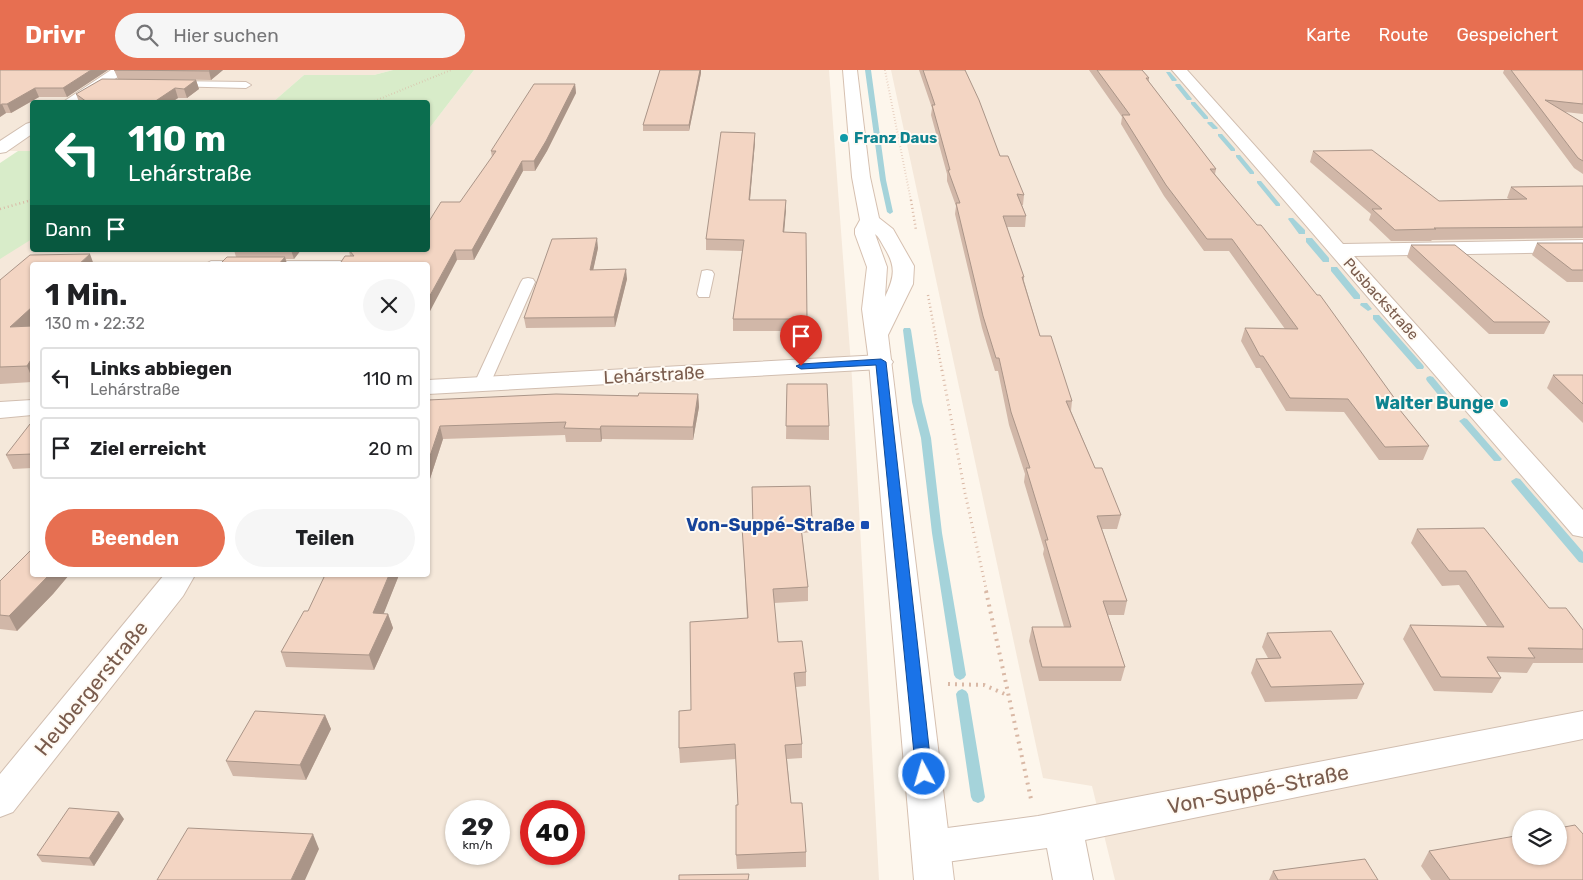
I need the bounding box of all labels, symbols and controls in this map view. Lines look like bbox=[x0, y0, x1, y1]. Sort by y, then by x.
search box bbox=[115, 13, 465, 58]
text: Drivr bbox=[25, 21, 85, 49]
icon: search bbox=[133, 21, 161, 49]
text: Hier suchen bbox=[173, 24, 279, 47]
text: Karte bbox=[1306, 24, 1350, 46]
text: Route bbox=[1378, 24, 1428, 46]
text: Gespeichert bbox=[1456, 24, 1558, 46]
text: 110 m bbox=[128, 118, 226, 160]
icon: left bbox=[45, 120, 110, 185]
place label: Franz Daus bbox=[854, 129, 937, 147]
marker: Franz Daus bbox=[838, 132, 850, 144]
text: Lehárstraße bbox=[128, 160, 252, 187]
icon: arrive bbox=[102, 215, 130, 243]
text: Dann bbox=[45, 218, 92, 241]
street label: Pusbackstraße bbox=[1340, 254, 1422, 344]
text: 1 Min. bbox=[45, 277, 128, 313]
button: close bbox=[363, 279, 415, 331]
text: 130 m · 22:32 bbox=[45, 314, 145, 333]
pin bbox=[780, 315, 822, 366]
icon: arrive bbox=[787, 322, 815, 350]
text: Links abbiegen bbox=[90, 357, 232, 380]
street label: Lehárstraße bbox=[603, 361, 705, 389]
icon: left bbox=[47, 364, 75, 392]
text: 110 m bbox=[363, 367, 413, 390]
text: Lehárstraße bbox=[90, 380, 180, 399]
place label: Walter Bunge bbox=[1375, 392, 1494, 414]
marker: Walter Bunge bbox=[1498, 397, 1510, 409]
icon: arrive bbox=[47, 434, 75, 462]
text: Ziel erreicht bbox=[90, 437, 206, 460]
text: 20 m bbox=[368, 437, 413, 460]
button: Beenden bbox=[45, 509, 225, 567]
button: Teilen bbox=[235, 509, 415, 567]
place label: Von-Suppé-Straße bbox=[686, 514, 855, 536]
marker: Von-Suppé-Straße bbox=[859, 519, 871, 531]
street label: Heubergerstraße bbox=[29, 616, 153, 760]
position arrow bbox=[897, 747, 949, 799]
street label: Von-Suppé-Straße bbox=[1165, 759, 1351, 819]
speed limit sign: 40 bbox=[520, 800, 585, 865]
map controls bbox=[1512, 810, 1567, 865]
button: layers bbox=[1512, 810, 1567, 865]
text: 29 bbox=[461, 812, 494, 841]
text: km/h bbox=[463, 838, 492, 852]

